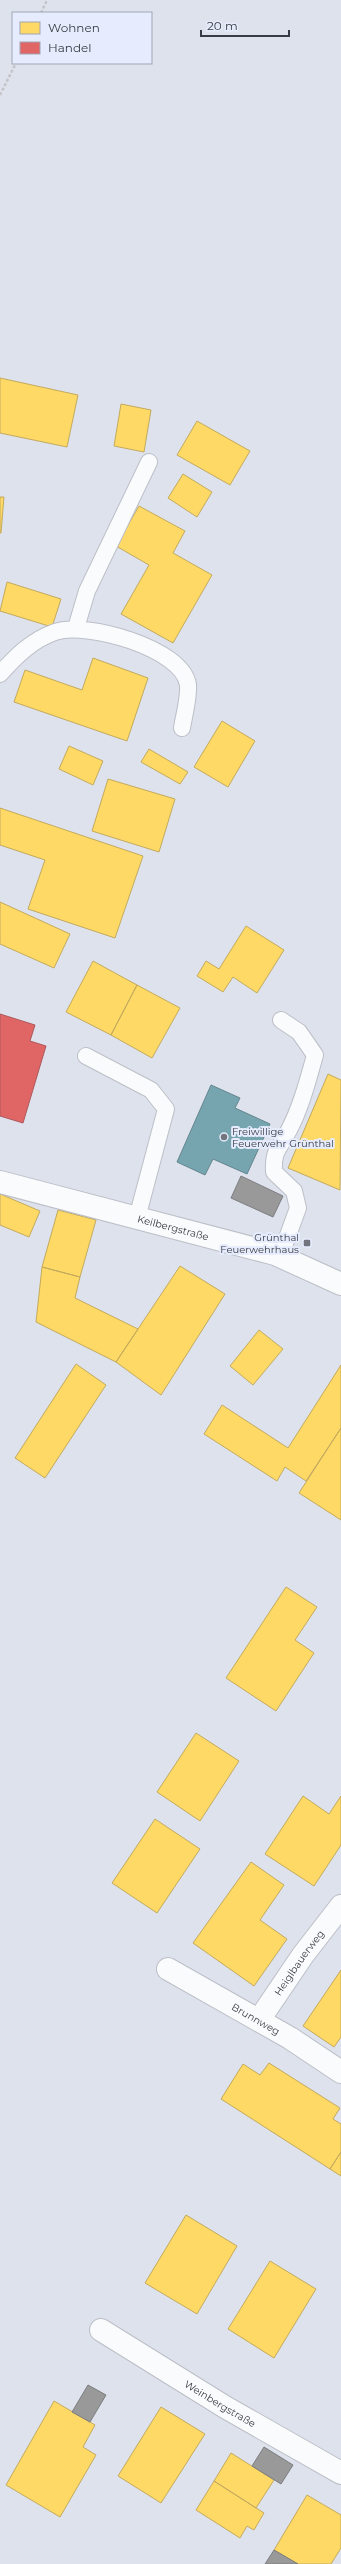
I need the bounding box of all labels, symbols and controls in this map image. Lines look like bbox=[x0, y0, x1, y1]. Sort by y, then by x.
legend bbox=[12, 12, 152, 64]
scale bar bbox=[201, 12, 289, 38]
text: 20 m bbox=[207, 18, 238, 33]
text: Wohnen bbox=[48, 20, 100, 35]
text: Handel bbox=[48, 40, 92, 55]
place label: Freiwillige Feuerwehr Grünthal bbox=[232, 1125, 334, 1150]
marker: Freiwillige Feuerwehr Grünthal bbox=[219, 1132, 229, 1142]
street label: Keilbergstraße bbox=[136, 1212, 210, 1243]
place label: Grünthal Feuerwehrhaus bbox=[220, 1231, 299, 1256]
marker: Grünthal Feuerwehrhaus bbox=[302, 1238, 312, 1248]
street label: Heiglbauerweg bbox=[271, 1927, 327, 1998]
street label: Brunnweg bbox=[230, 2000, 282, 2037]
street label: Weinbergstraße bbox=[182, 2377, 258, 2430]

